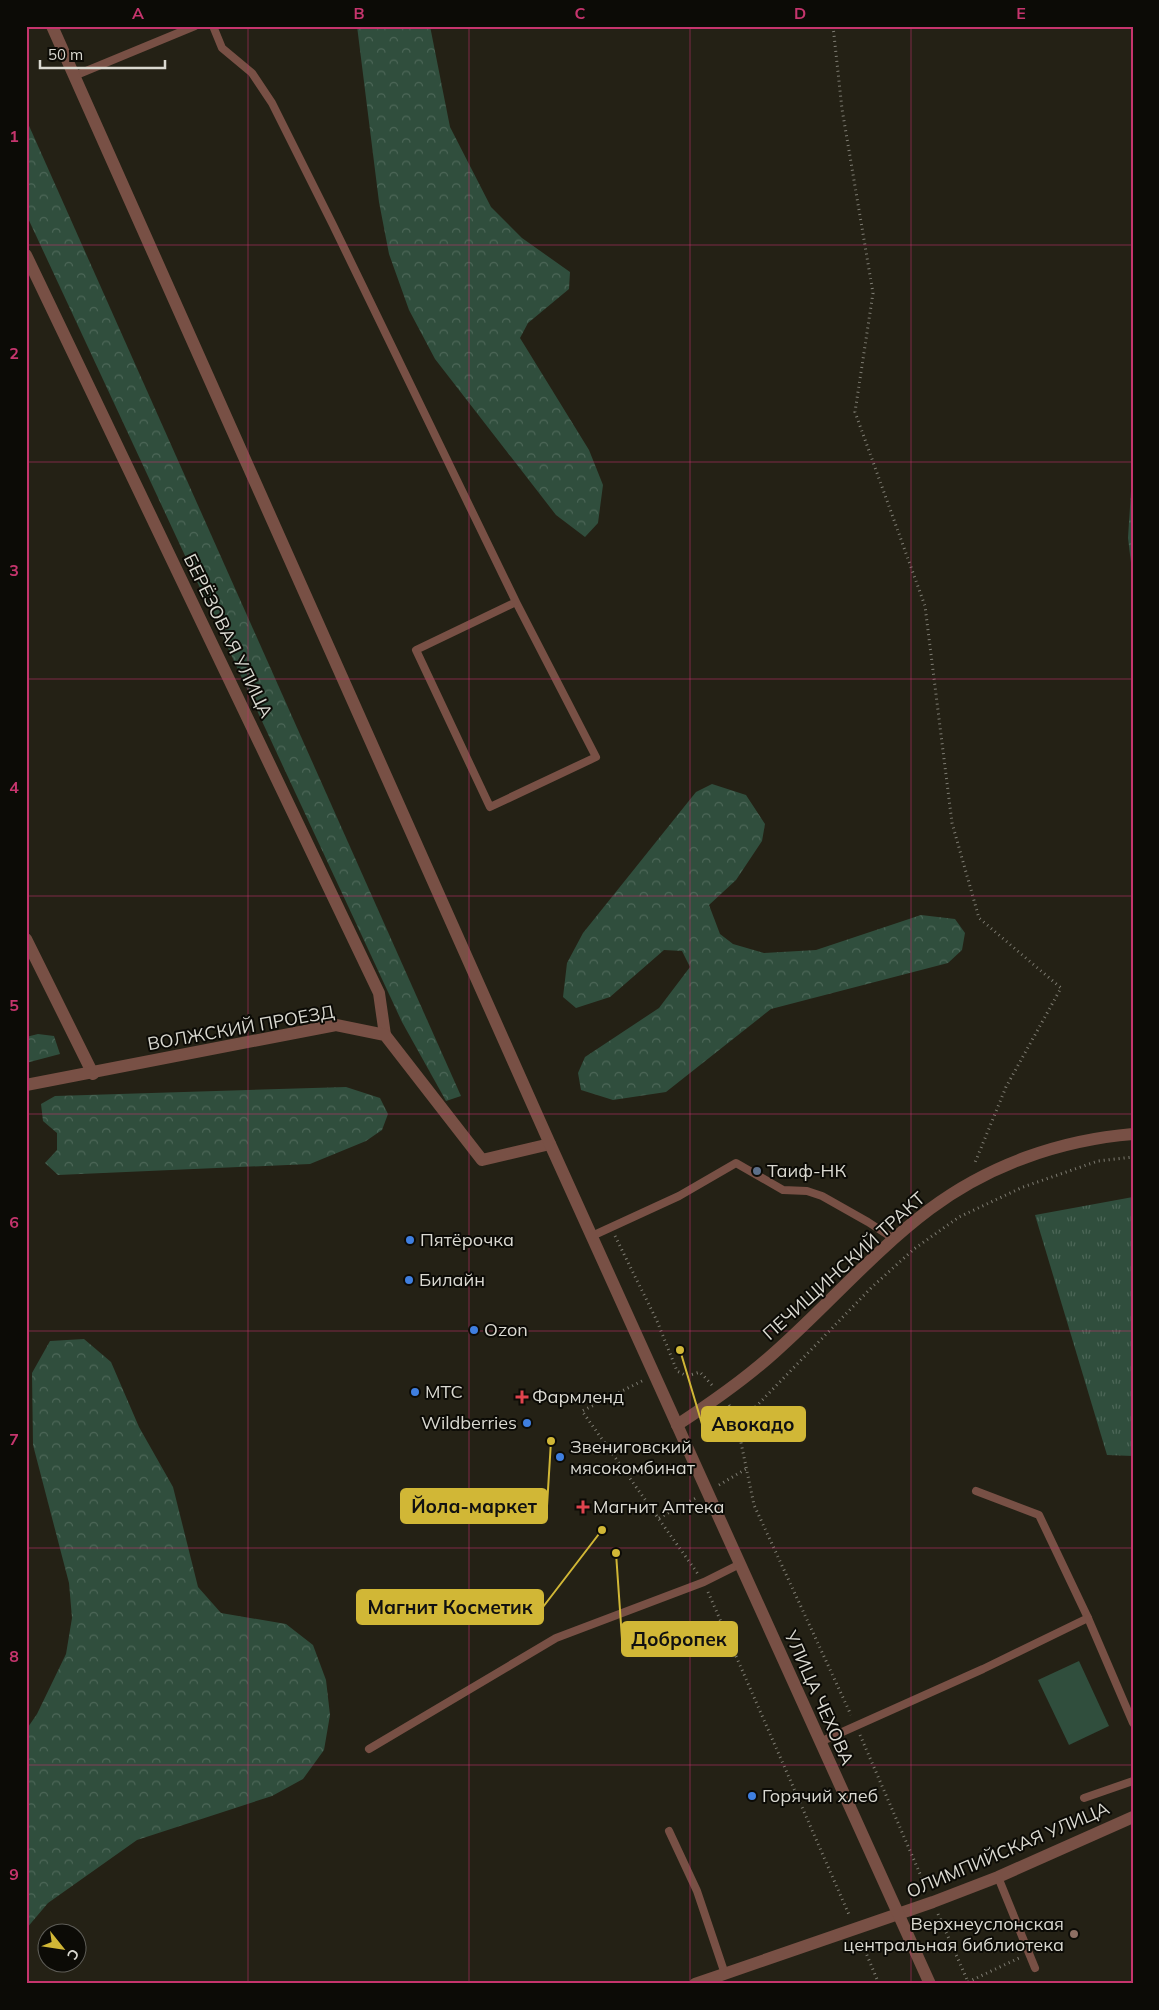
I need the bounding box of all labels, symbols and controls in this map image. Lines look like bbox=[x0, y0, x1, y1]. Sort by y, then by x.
text: A bbox=[132, 3, 144, 23]
text: B bbox=[353, 3, 365, 23]
text: C bbox=[575, 3, 586, 23]
text: D bbox=[794, 3, 806, 23]
text: E bbox=[1016, 3, 1026, 23]
scale bar bbox=[40, 38, 165, 70]
text: 50 m bbox=[48, 45, 83, 64]
text: 1 bbox=[9, 126, 19, 146]
text: 2 bbox=[9, 343, 19, 363]
street label: БЕРЁЗОВАЯ УЛИЦА bbox=[179, 550, 278, 722]
text: 3 bbox=[9, 560, 19, 580]
text: 4 bbox=[9, 777, 19, 797]
text: 5 bbox=[9, 995, 19, 1015]
street label: ВОЛЖСКИЙ ПРОЕЗД bbox=[146, 1000, 337, 1055]
place label: Таиф-НК bbox=[767, 1159, 846, 1182]
marker: Таиф-НК bbox=[751, 1165, 763, 1177]
street label: ПЕЧИЩИНСКИЙ ТРАКТ bbox=[758, 1187, 930, 1345]
text: 6 bbox=[9, 1212, 19, 1232]
place label: Пятёрочка bbox=[420, 1228, 514, 1251]
marker: Пятёрочка bbox=[404, 1234, 416, 1246]
place label: Билайн bbox=[419, 1268, 485, 1291]
marker: Билайн bbox=[403, 1274, 415, 1286]
place label: Ozon bbox=[484, 1318, 528, 1341]
marker: Ozon bbox=[468, 1324, 480, 1336]
place label: МТС bbox=[425, 1380, 463, 1403]
place label: Фармленд bbox=[532, 1385, 624, 1408]
marker: МТС bbox=[409, 1386, 421, 1398]
marker: Фармленд bbox=[516, 1391, 528, 1403]
callout: Авокадо bbox=[702, 1407, 805, 1441]
place label: Wildberries bbox=[421, 1411, 517, 1434]
text: Авокадо bbox=[711, 1412, 795, 1436]
marker: Wildberries bbox=[521, 1417, 533, 1429]
text: 7 bbox=[9, 1429, 19, 1449]
place label: Звениговский мясокомбинат bbox=[570, 1435, 696, 1479]
marker: Звениговский мясокомбинат bbox=[554, 1451, 566, 1463]
callout: Йола-маркет bbox=[401, 1489, 547, 1523]
text: Йола-маркет bbox=[411, 1494, 538, 1518]
place label: Магнит Аптека bbox=[593, 1495, 725, 1518]
marker: Магнит Аптека bbox=[577, 1501, 589, 1513]
callout: Магнит Косметик bbox=[357, 1590, 543, 1624]
text: Магнит Косметик bbox=[367, 1595, 533, 1619]
callout: Добропек bbox=[622, 1622, 737, 1656]
street label: УЛИЦА ЧЕХОВА bbox=[779, 1626, 859, 1769]
text: Добропек bbox=[631, 1627, 727, 1651]
text: 8 bbox=[9, 1646, 19, 1666]
place label: Горячий хлеб bbox=[762, 1784, 878, 1807]
marker: Горячий хлеб bbox=[746, 1790, 758, 1802]
street label: ОЛИМПИЙСКАЯ УЛИЦА bbox=[903, 1796, 1113, 1903]
text: 9 bbox=[9, 1864, 19, 1884]
place label: Верхнеуслонская центральная библиотека bbox=[843, 1912, 1064, 1956]
north arrow bbox=[38, 1922, 88, 1972]
marker: Верхнеуслонская центральная библиотека bbox=[1068, 1928, 1080, 1940]
text: С bbox=[63, 1946, 83, 1963]

